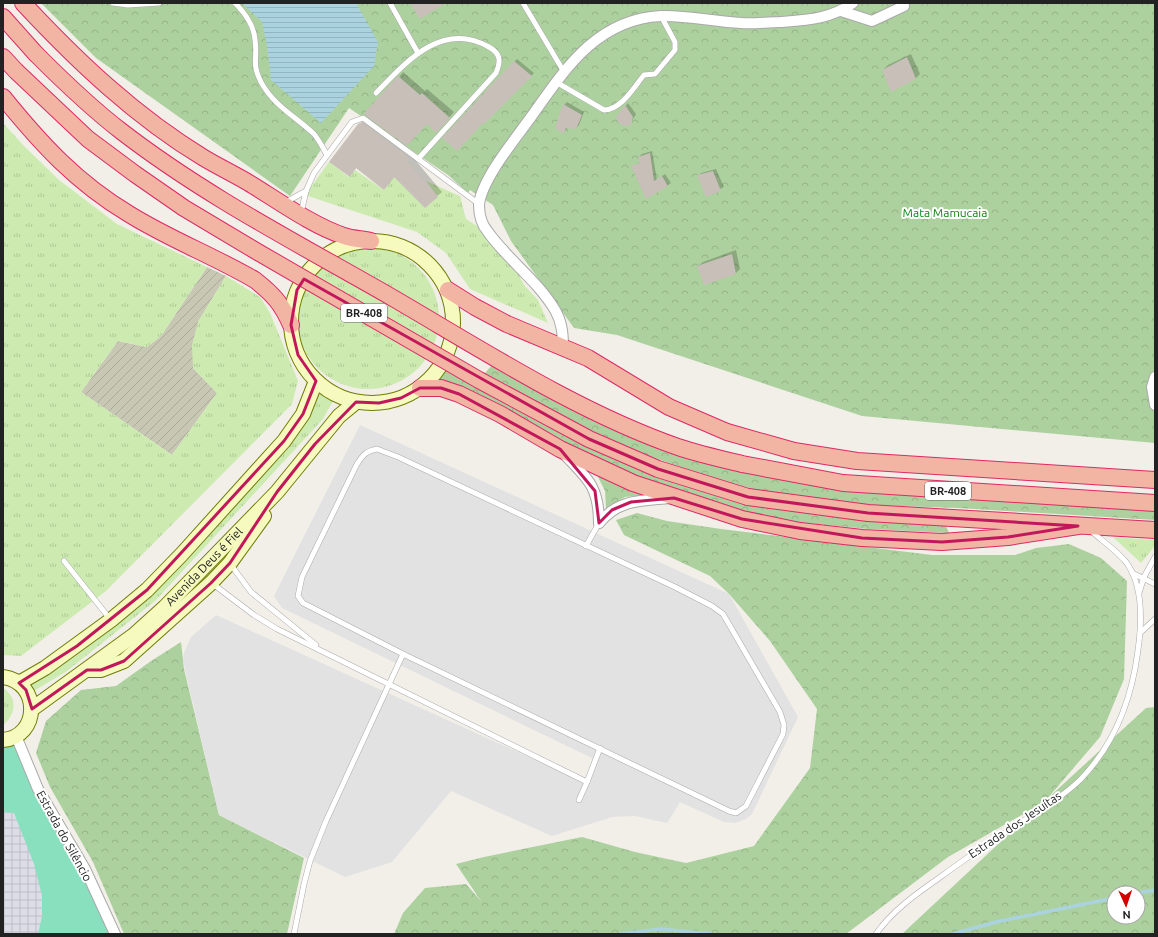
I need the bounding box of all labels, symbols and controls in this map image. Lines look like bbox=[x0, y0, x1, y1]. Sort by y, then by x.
park label: Mata Mamucaia bbox=[903, 206, 987, 219]
road number: BR-408 bbox=[341, 304, 387, 322]
road number: BR-408 bbox=[925, 482, 971, 500]
street label: Avenida Deus é Fiel bbox=[163, 525, 245, 608]
street label: Estrada do Silêncio bbox=[34, 788, 95, 883]
street label: Estrada dos Jesuítas bbox=[966, 789, 1063, 860]
north arrow bbox=[1106, 885, 1146, 925]
text: N bbox=[1122, 909, 1131, 921]

